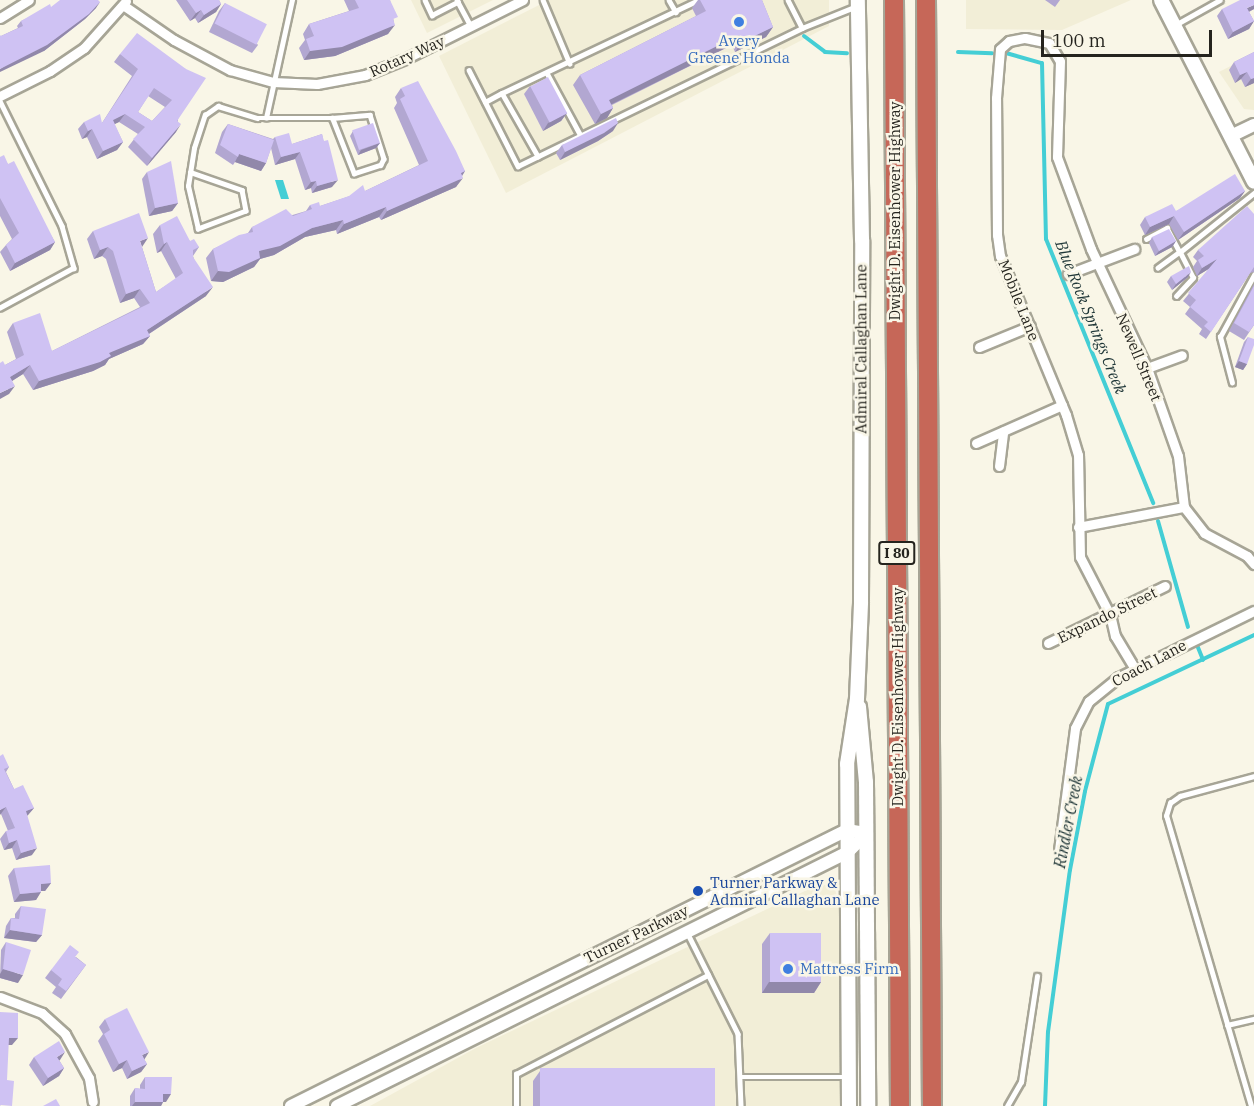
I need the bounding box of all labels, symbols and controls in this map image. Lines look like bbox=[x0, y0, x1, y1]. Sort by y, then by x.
marker: Avery Greene Honda bbox=[732, 15, 746, 29]
scale bar bbox=[1044, 18, 1215, 56]
text: 100 m bbox=[1052, 29, 1106, 52]
street label: Rotary Way bbox=[367, 31, 447, 81]
place label: Avery Greene Honda bbox=[688, 31, 790, 66]
street label: Dwight D. Eisenhower Highway bbox=[886, 102, 904, 320]
water label: Blue Rock Springs Creek bbox=[1051, 237, 1131, 397]
street label: Mobile Lane bbox=[995, 257, 1043, 343]
street label: Admiral Callaghan Lane bbox=[852, 264, 870, 434]
street label: Newell Street bbox=[1112, 310, 1166, 404]
road number: I 80 bbox=[878, 542, 916, 564]
street label: Expando Street bbox=[1054, 583, 1160, 647]
street label: Dwight D. Eisenhower Highway bbox=[889, 588, 907, 806]
street label: Coach Lane bbox=[1109, 636, 1189, 690]
water label: Rindler Creek bbox=[1050, 774, 1086, 870]
place label: Turner Parkway & Admiral Callaghan Lane bbox=[710, 873, 880, 908]
marker: Turner Parkway & Admiral Callaghan Lane bbox=[691, 884, 705, 898]
street label: Turner Parkway bbox=[581, 901, 691, 967]
place label: Mattress Firm bbox=[800, 960, 899, 978]
marker: Mattress Firm bbox=[781, 962, 795, 976]

